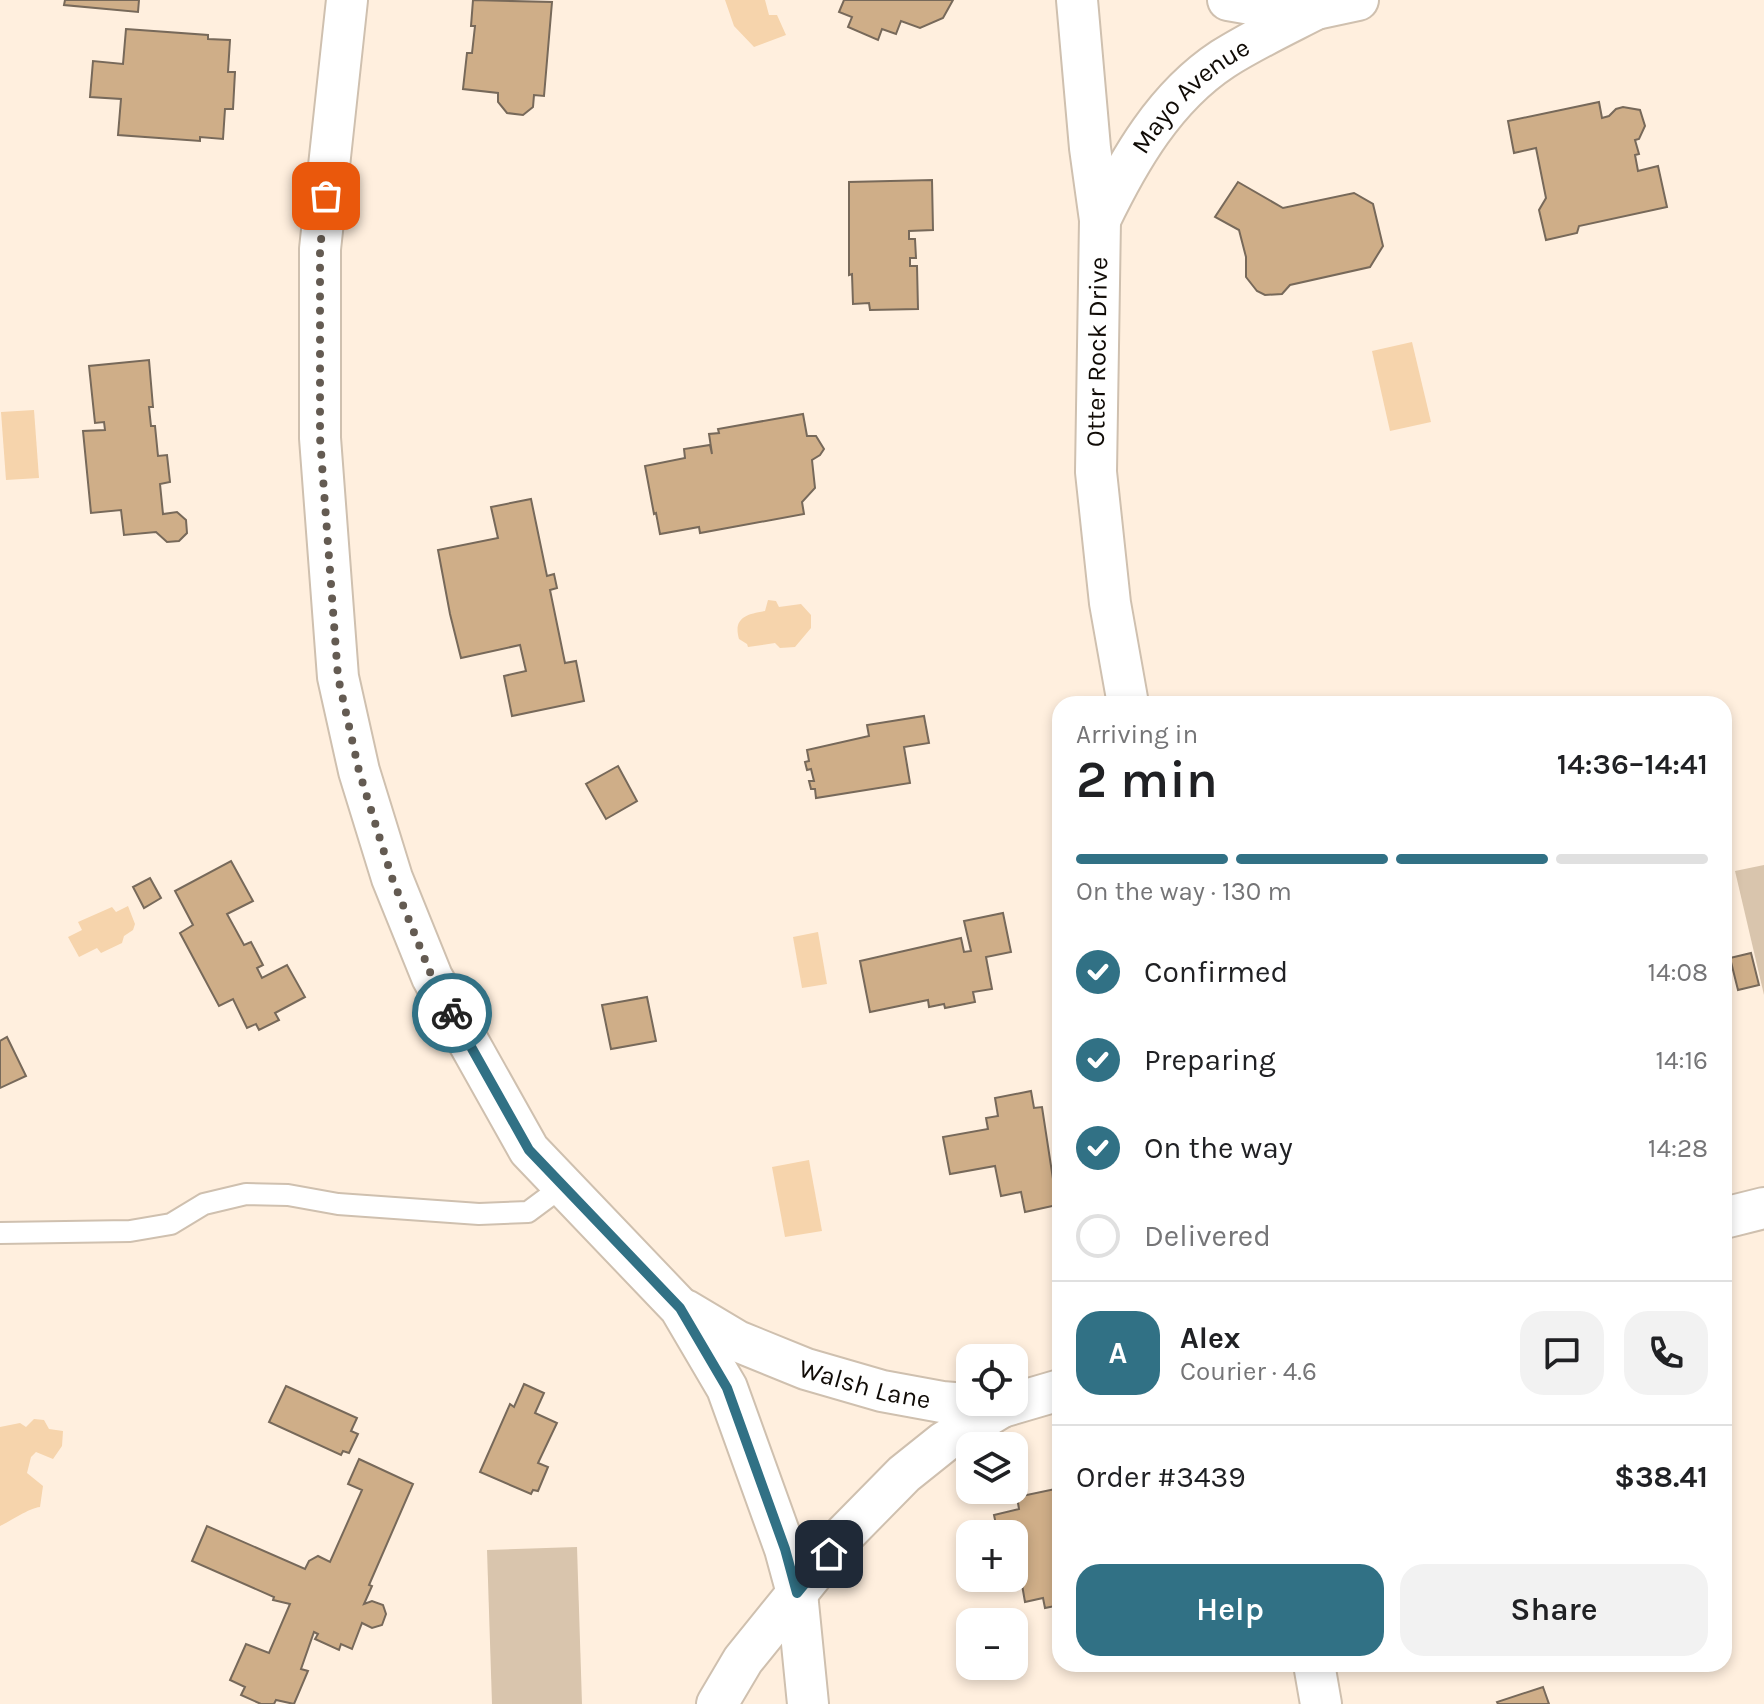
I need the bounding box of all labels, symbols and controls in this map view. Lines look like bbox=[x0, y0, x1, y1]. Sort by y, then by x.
street label: Mayo Avenue bbox=[1125, 31, 1255, 159]
pin bbox=[292, 162, 360, 230]
icon: bag bbox=[304, 174, 348, 218]
street label: Otter Rock Drive bbox=[1080, 257, 1114, 447]
text: Arriving in bbox=[1076, 719, 1198, 750]
text: 14:36–14:41 bbox=[1557, 746, 1708, 782]
text: 2 min bbox=[1076, 749, 1218, 810]
text: On the way · 130 m bbox=[1076, 876, 1292, 907]
icon: check bbox=[1076, 950, 1120, 994]
text: Confirmed bbox=[1144, 954, 1288, 990]
text: 14:08 bbox=[1647, 957, 1708, 988]
courier bbox=[412, 973, 492, 1053]
icon: bike bbox=[430, 991, 474, 1035]
icon: check bbox=[1076, 1038, 1120, 1082]
text: Preparing bbox=[1144, 1042, 1276, 1078]
text: 14:16 bbox=[1655, 1045, 1708, 1076]
icon: check bbox=[1076, 1126, 1120, 1170]
text: On the way bbox=[1144, 1130, 1293, 1166]
text: 14:28 bbox=[1648, 1133, 1708, 1164]
text: Delivered bbox=[1144, 1218, 1271, 1254]
button: chat bbox=[1520, 1311, 1604, 1395]
button: phone bbox=[1624, 1311, 1708, 1395]
text: Alex bbox=[1180, 1320, 1240, 1356]
text: A bbox=[1109, 1335, 1127, 1371]
map controls bbox=[956, 1344, 1028, 1680]
button: locate bbox=[956, 1344, 1028, 1416]
street label: Walsh Lane bbox=[795, 1352, 933, 1415]
text: Courier · 4.6 bbox=[1180, 1356, 1317, 1387]
button: layers bbox=[956, 1432, 1028, 1504]
text: Order #3439 bbox=[1076, 1459, 1246, 1495]
text: $38.41 bbox=[1614, 1459, 1708, 1495]
pin bbox=[795, 1520, 863, 1588]
button: + bbox=[956, 1520, 1028, 1592]
icon: home bbox=[807, 1532, 851, 1576]
button: Help bbox=[1076, 1564, 1384, 1656]
button: Share bbox=[1400, 1564, 1708, 1656]
button: − bbox=[956, 1608, 1028, 1680]

